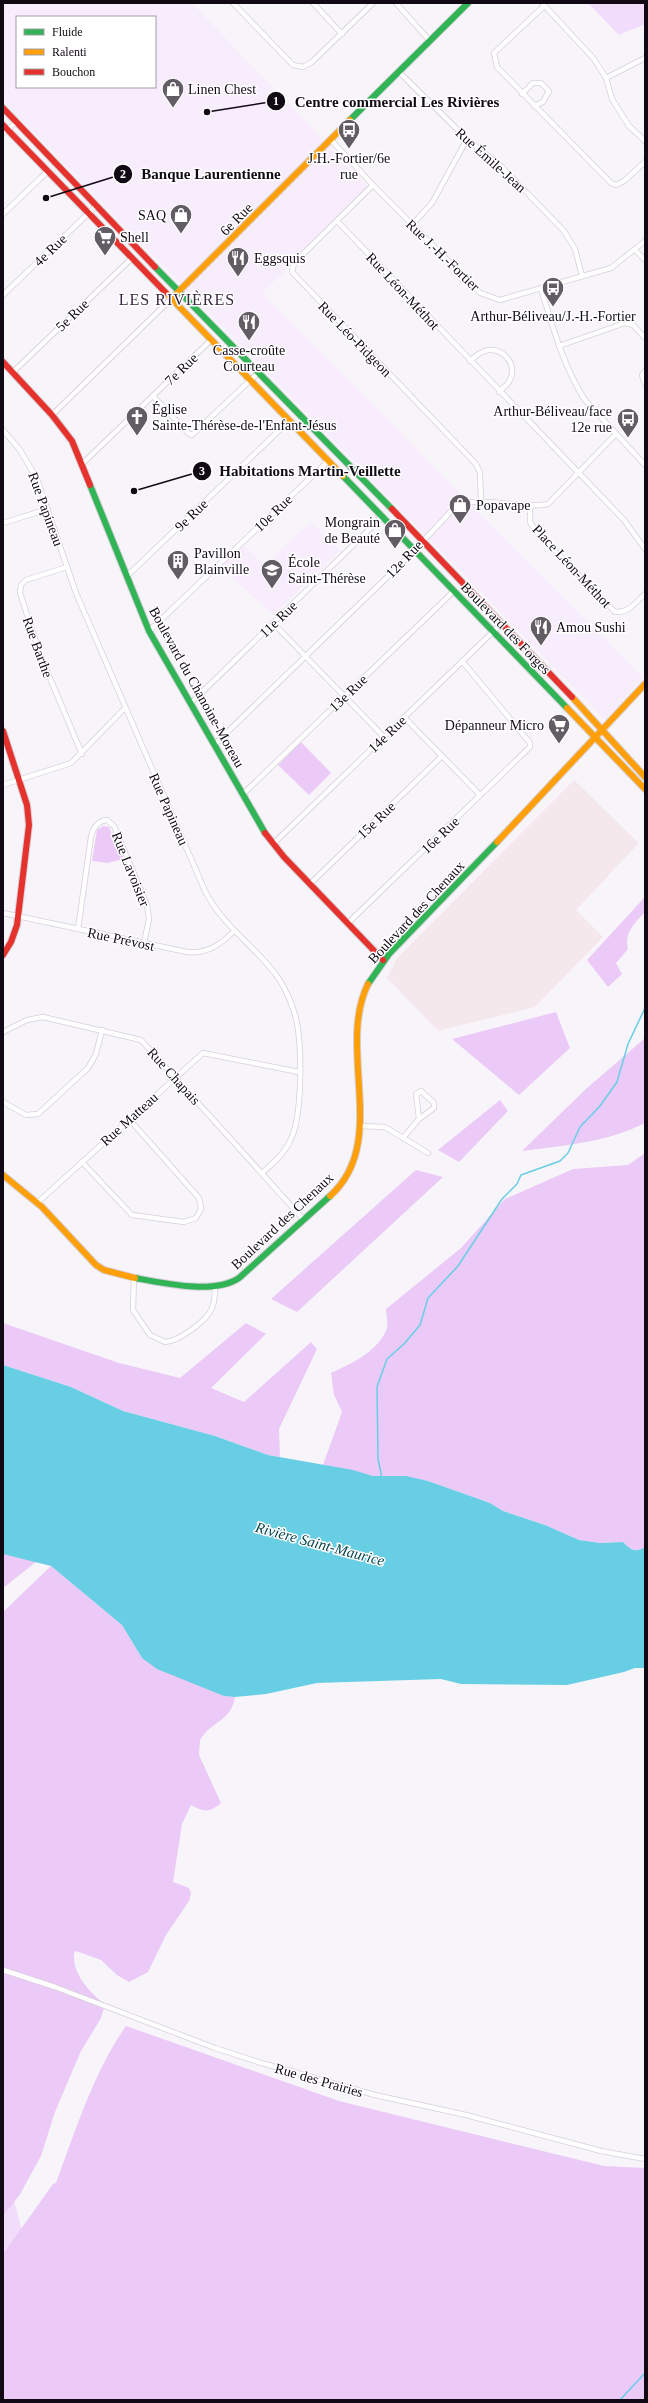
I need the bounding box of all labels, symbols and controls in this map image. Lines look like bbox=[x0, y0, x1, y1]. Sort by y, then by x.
legend bbox=[16, 16, 156, 88]
text: Fluide bbox=[52, 25, 83, 39]
text: Ralenti bbox=[52, 45, 87, 59]
text: Bouchon bbox=[52, 65, 95, 79]
shop icon: Linen Chest bbox=[160, 76, 186, 109]
place label: Linen Chest bbox=[188, 82, 256, 97]
callout: Centre commercial Les Rivières bbox=[266, 88, 507, 115]
text: 1 bbox=[273, 94, 279, 108]
text: Centre commercial Les Rivières bbox=[295, 94, 499, 110]
bus stop icon: J.H.-Fortier/6e rue bbox=[336, 117, 362, 150]
street label: Rue Émile-Jean bbox=[453, 124, 529, 196]
place label: J.H.-Fortier/6e rue bbox=[308, 151, 390, 182]
callout: Banque Laurentienne bbox=[113, 161, 288, 188]
text: Banque Laurentienne bbox=[141, 166, 281, 182]
text: 2 bbox=[120, 167, 126, 181]
street label: 6e Rue bbox=[217, 200, 256, 239]
shop icon: SAQ bbox=[168, 202, 194, 235]
place label: SAQ bbox=[138, 208, 166, 223]
street label: Rue J.-H.-Fortier bbox=[403, 217, 483, 294]
supermarket icon: Shell bbox=[92, 224, 118, 257]
place label: Shell bbox=[120, 230, 149, 245]
street label: 4e Rue bbox=[31, 231, 70, 269]
restaurant icon: Eggsquis bbox=[225, 245, 251, 278]
street label: Rue Léon-Méthot bbox=[363, 250, 442, 333]
place label: Eggsquis bbox=[254, 251, 305, 266]
bus stop icon: Arthur-Béliveau/J.-H.-Fortier bbox=[540, 275, 566, 308]
district label: LES RIVIÈRES bbox=[119, 290, 235, 308]
street label: 5e Rue bbox=[53, 296, 92, 334]
street label: Rue Léo-Pidgeon bbox=[315, 299, 394, 380]
restaurant icon: Casse-croûte Courteau bbox=[236, 309, 262, 342]
place label: Arthur-Béliveau/J.-H.-Fortier bbox=[470, 309, 636, 324]
place label: Casse-croûte Courteau bbox=[213, 343, 285, 374]
street label: 7e Rue bbox=[162, 350, 201, 388]
place label: Église Sainte-Thérèse-de-l'Enfant-Jésus bbox=[152, 401, 336, 433]
church icon: Église Sainte-Thérèse-de-l'Enfant-Jésus bbox=[124, 404, 150, 437]
place label: Arthur-Béliveau/face 12e rue bbox=[493, 404, 612, 435]
bus stop icon: Arthur-Béliveau/face 12e rue bbox=[615, 406, 641, 439]
callout: Habitations Martin-Veillette bbox=[192, 458, 409, 485]
text: Habitations Martin-Veillette bbox=[219, 463, 401, 479]
text: 3 bbox=[199, 464, 205, 478]
street label: Rue Papineau bbox=[25, 470, 66, 548]
street label: 10e Rue bbox=[251, 492, 295, 535]
shop icon: Popavape bbox=[447, 492, 473, 525]
street label: 9e Rue bbox=[172, 496, 211, 534]
place label: Popavape bbox=[476, 498, 530, 513]
place label: Mongrain de Beauté bbox=[324, 515, 380, 546]
shop icon: Mongrain de Beauté bbox=[382, 517, 408, 550]
street label: Place Léon-Méthot bbox=[529, 522, 614, 611]
street label: 12e Rue bbox=[383, 537, 426, 581]
place label: Pavillon Blainville bbox=[194, 546, 249, 577]
building icon: Pavillon Blainville bbox=[165, 548, 191, 581]
place label: École Saint-Thérèse bbox=[288, 554, 366, 586]
school or university icon: École Saint-Thérèse bbox=[259, 557, 285, 590]
street label: Boulevard des Forges bbox=[458, 579, 553, 677]
street label: 11e Rue bbox=[257, 598, 300, 641]
street label: Boulevard du Chanoine-Moreau bbox=[146, 604, 247, 770]
restaurant icon: Amou Sushi bbox=[528, 614, 554, 647]
street label: Rue Barthe bbox=[20, 615, 55, 680]
place label: Amou Sushi bbox=[556, 620, 626, 635]
street label: 13e Rue bbox=[326, 672, 370, 715]
supermarket icon: Dépanneur Micro bbox=[546, 712, 572, 745]
street label: 14e Rue bbox=[365, 713, 409, 756]
place label: Dépanneur Micro bbox=[445, 718, 544, 733]
street label: Rue Papineau bbox=[146, 771, 191, 848]
street label: 15e Rue bbox=[354, 799, 398, 842]
street label: 16e Rue bbox=[418, 814, 462, 857]
street label: Rue Lavoisier bbox=[109, 830, 152, 909]
street label: Boulevard des Chenaux bbox=[365, 858, 467, 966]
street label: Rue Prévost bbox=[86, 925, 156, 954]
street label: Rue Chapais bbox=[144, 1045, 203, 1108]
street label: Rue Matteau bbox=[98, 1090, 161, 1149]
street label: Boulevard des Chenaux bbox=[228, 1170, 336, 1272]
water label: Rivière Saint-Maurice bbox=[253, 1519, 387, 1569]
street label: Rue des Prairies bbox=[273, 2061, 365, 2100]

